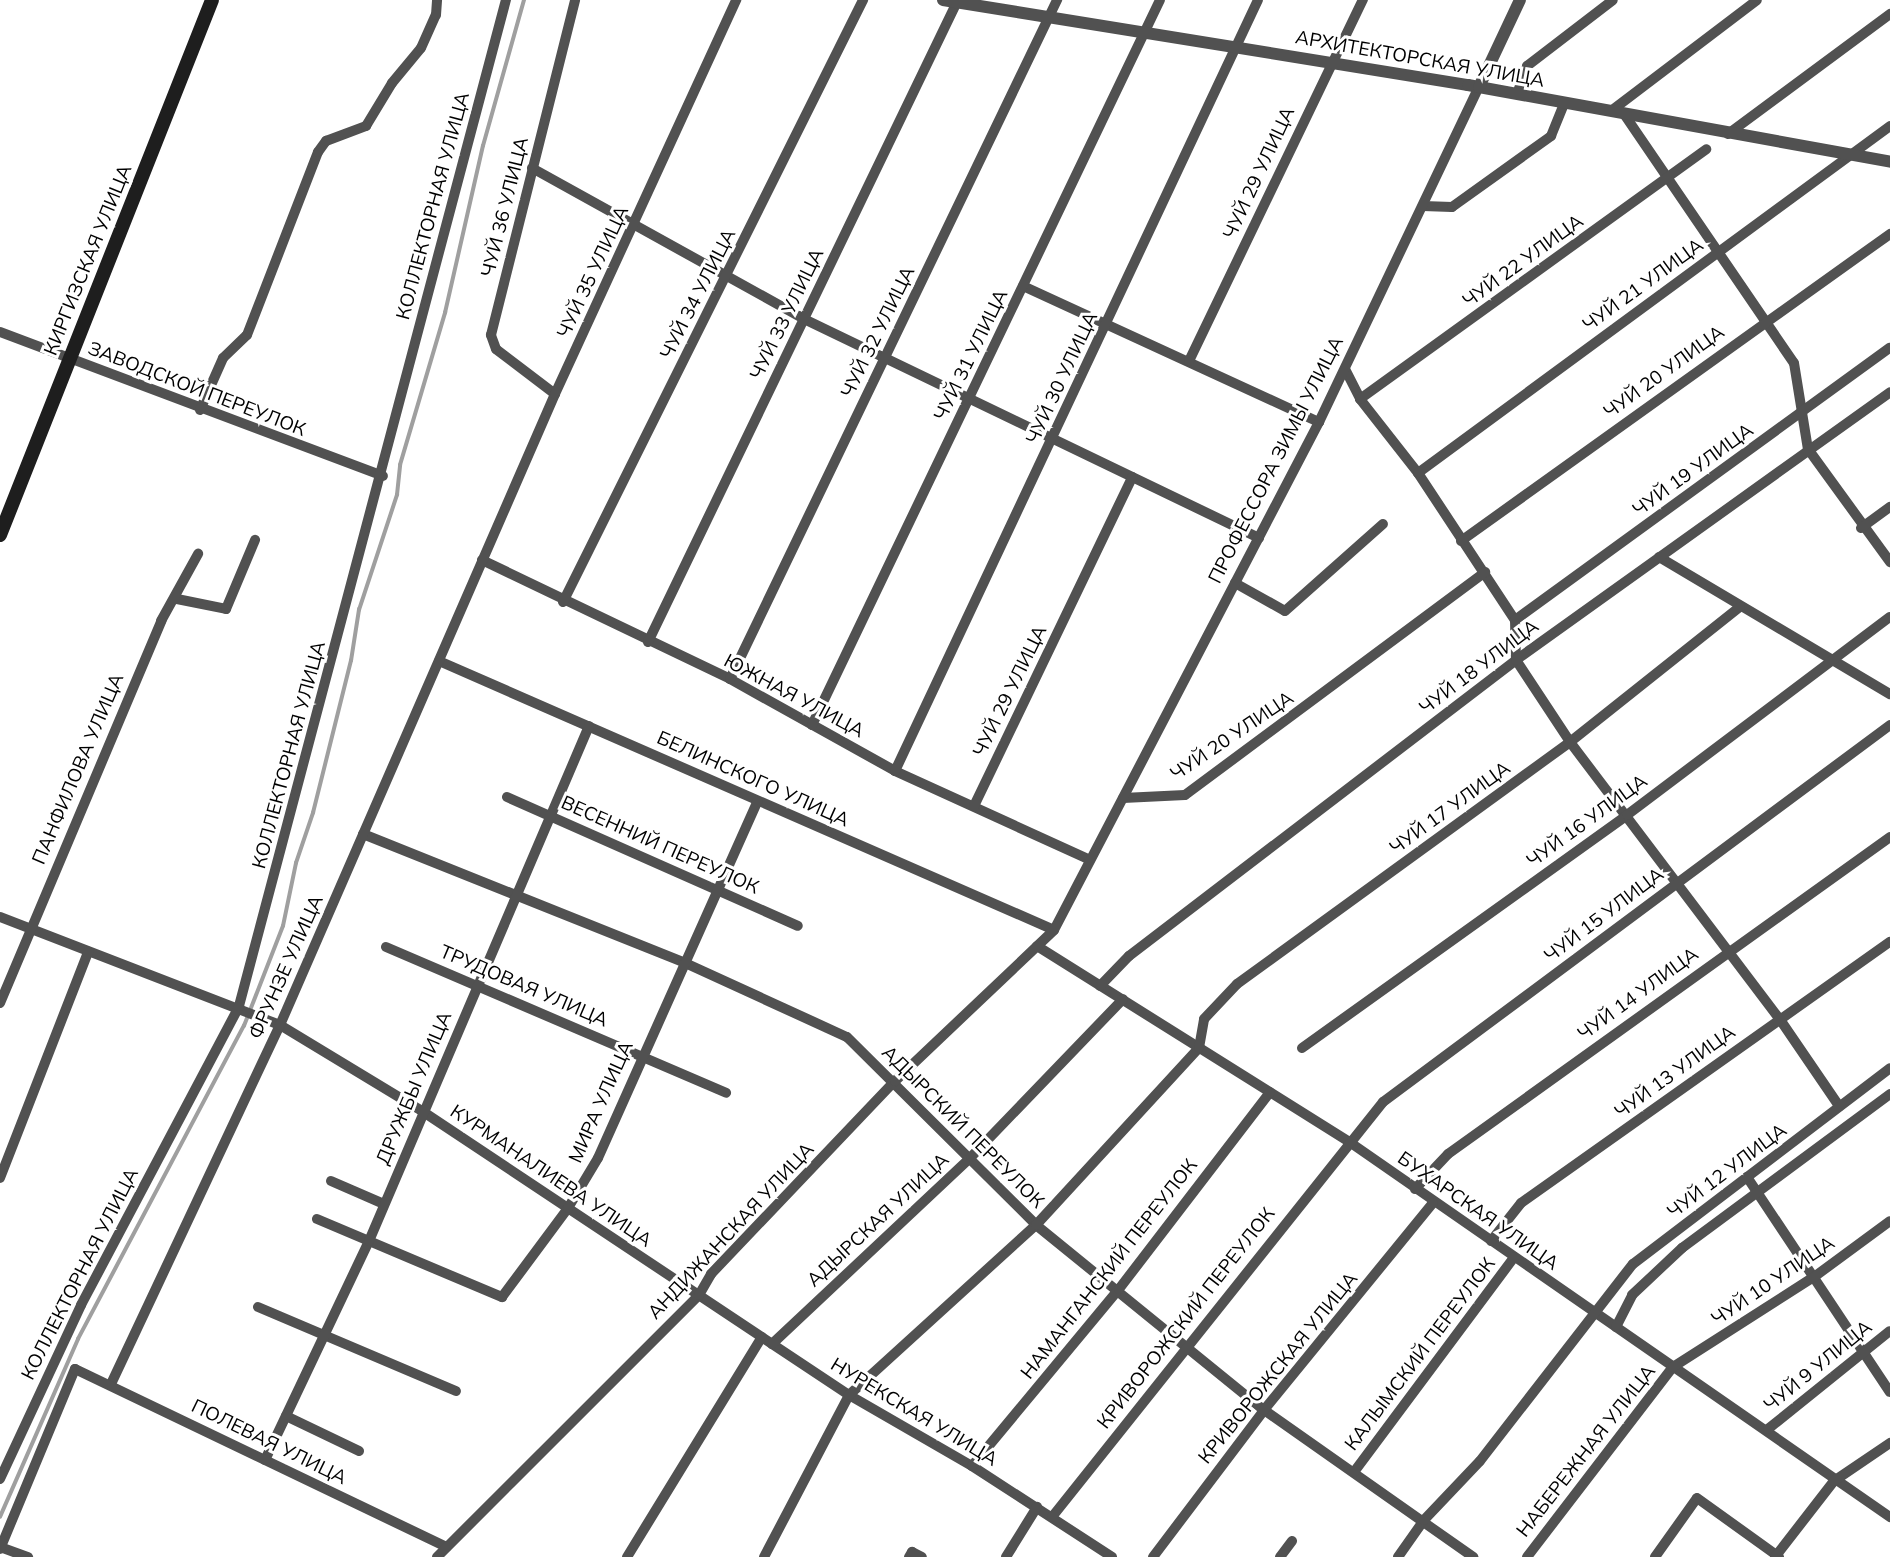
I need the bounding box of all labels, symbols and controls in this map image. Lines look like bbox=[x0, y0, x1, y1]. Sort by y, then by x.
street label: АРХИТЕКТОРСКАЯ УЛИЦА bbox=[1294, 26, 1546, 92]
street label: КОЛЛЕКТОРНАЯ УЛИЦА bbox=[392, 90, 474, 322]
street label: ЧУЙ 29 УЛИЦА bbox=[1218, 103, 1300, 243]
street label: ЧУЙ 36 УЛИЦА bbox=[477, 135, 533, 279]
street label: КИРГИЗСКАЯ УЛИЦА bbox=[39, 161, 137, 359]
street label: ЧУЙ 35 УЛИЦА bbox=[552, 202, 634, 342]
street label: ЧУЙ 22 УЛИЦА bbox=[1458, 210, 1588, 312]
street label: ЧУЙ 34 УЛИЦА bbox=[655, 225, 741, 363]
street label: ЧУЙ 21 УЛИЦА bbox=[1578, 234, 1708, 336]
street label: ЧУЙ 33 УЛИЦА bbox=[745, 245, 829, 383]
street label: ЧУЙ 32 УЛИЦА bbox=[836, 263, 920, 401]
street label: ЧУЙ 31 УЛИЦА bbox=[929, 286, 1013, 424]
street label: ЧУЙ 30 УЛИЦА bbox=[1021, 308, 1103, 448]
street label: ЧУЙ 20 УЛИЦА bbox=[1599, 321, 1729, 423]
street label: ПРОФЕССОРА ЗИМЫ УЛИЦА bbox=[1204, 333, 1348, 587]
street label: ЗАВОДСКОЙ ПЕРЕУЛОК bbox=[85, 337, 309, 441]
street label: ЧУЙ 19 УЛИЦА bbox=[1628, 419, 1758, 521]
street label: ЧУЙ 18 УЛИЦА bbox=[1415, 615, 1543, 719]
street label: ЧУЙ 29 УЛИЦА bbox=[968, 622, 1052, 760]
street label: КОЛЛЕКТОРНАЯ УЛИЦА bbox=[248, 639, 330, 871]
street label: ЮЖНАЯ УЛИЦА bbox=[720, 649, 868, 743]
street label: ПАНФИЛОВА УЛИЦА bbox=[27, 670, 129, 868]
street label: ЧУЙ 20 УЛИЦА bbox=[1166, 687, 1298, 785]
street label: БЕЛИНСКОГО УЛИЦА bbox=[653, 726, 853, 832]
street label: ЧУЙ 17 УЛИЦА bbox=[1385, 757, 1515, 859]
street label: ЧУЙ 16 УЛИЦА bbox=[1522, 770, 1652, 872]
street label: ВЕСЕННИЙ ПЕРЕУЛОК bbox=[558, 791, 762, 899]
street label: ЧУЙ 15 УЛИЦА bbox=[1540, 863, 1668, 967]
street label: ФРУНЗЕ УЛИЦА bbox=[244, 892, 328, 1042]
street label: ТРУДОВАЯ УЛИЦА bbox=[436, 940, 612, 1032]
street label: ЧУЙ 14 УЛИЦА bbox=[1573, 943, 1703, 1045]
street label: ДРУЖБЫ УЛИЦА bbox=[371, 1008, 457, 1168]
street label: ЧУЙ 13 УЛИЦА bbox=[1610, 1021, 1740, 1123]
street label: МИРА УЛИЦА bbox=[564, 1038, 638, 1166]
street label: АДЫРСКИЙ ПЕРЕУЛОК bbox=[877, 1041, 1049, 1213]
street label: КУРМАНАЛИЕВА УЛИЦА bbox=[446, 1100, 656, 1252]
street label: ЧУЙ 12 УЛИЦА bbox=[1663, 1119, 1791, 1223]
street label: АНДИЖАНСКАЯ УЛИЦА bbox=[643, 1138, 819, 1324]
street label: БУХАРСКАЯ УЛИЦА bbox=[1393, 1147, 1563, 1275]
street label: АДЫРСКАЯ УЛИЦА bbox=[802, 1148, 954, 1292]
street label: НАМАНГАНСКИЙ ПЕРЕУЛОК bbox=[1016, 1154, 1202, 1384]
street label: КОЛЛЕКТОРНАЯ УЛИЦА bbox=[17, 1164, 143, 1384]
street label: КРИВОРОЖСКИЙ ПЕРЕУЛОК bbox=[1092, 1203, 1280, 1433]
street label: ЧУЙ 10 УЛИЦА bbox=[1707, 1232, 1839, 1330]
street label: КАЛЫМСКИЙ ПЕРЕУЛОК bbox=[1340, 1253, 1500, 1455]
street label: КРИВОРОЖСКАЯ УЛИЦА bbox=[1194, 1268, 1362, 1468]
street label: ЧУЙ 9 УЛИЦА bbox=[1760, 1316, 1876, 1416]
street label: НУРЕКСКАЯ УЛИЦА bbox=[826, 1353, 1002, 1471]
street label: НАБЕРЕЖНАЯ УЛИЦА bbox=[1512, 1360, 1660, 1542]
street label: ПОЛЕВАЯ УЛИЦА bbox=[188, 1394, 350, 1490]

